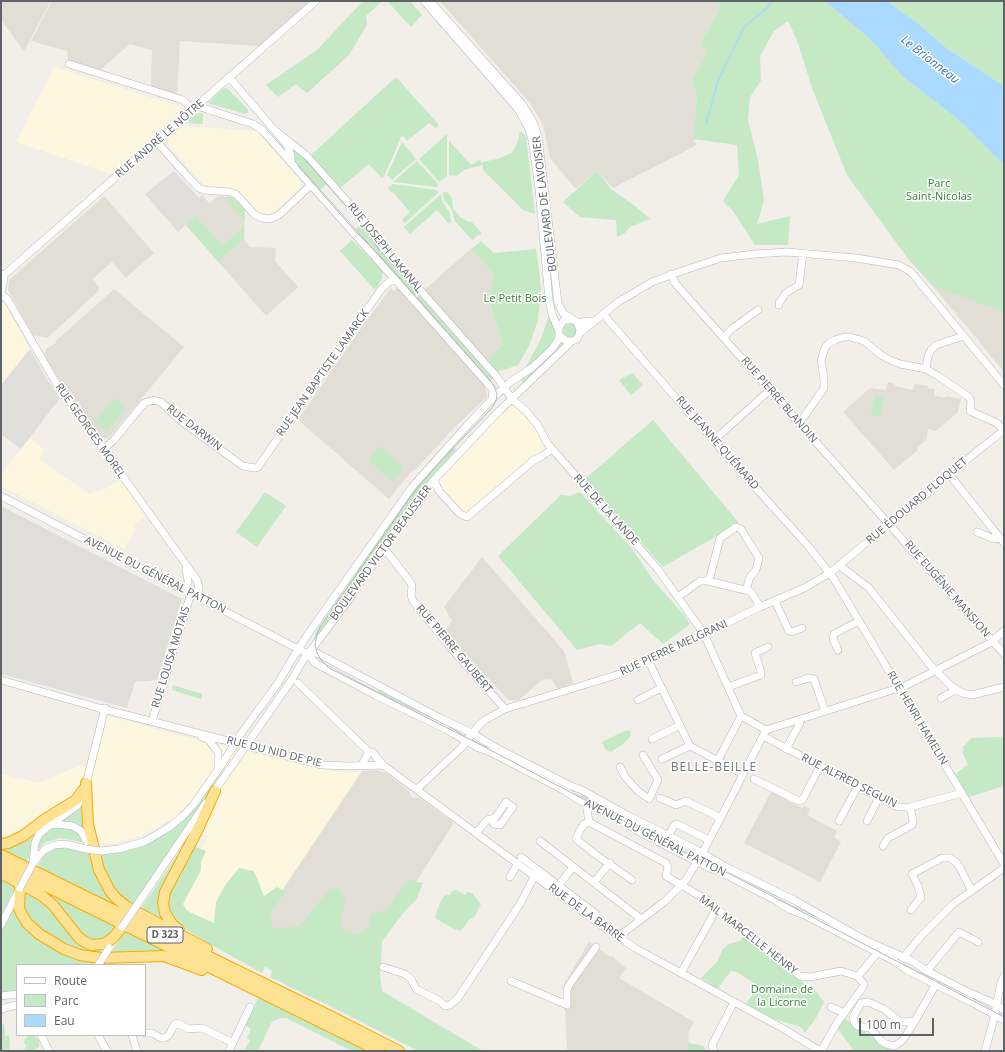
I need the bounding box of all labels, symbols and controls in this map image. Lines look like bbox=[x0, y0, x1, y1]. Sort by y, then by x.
water label: Le Brionneau bbox=[898, 33, 962, 87]
street label: RUE ANDRÉ LE NÔTRE bbox=[113, 97, 207, 181]
street label: BOULEVARD DE LAVOISIER bbox=[530, 135, 560, 273]
park label: Parc Saint-Nicolas bbox=[906, 177, 972, 203]
street label: RUE JOSEPH LAKANAL bbox=[345, 200, 425, 296]
park label: Le Petit Bois bbox=[484, 292, 546, 306]
street label: RUE JEAN BAPTISTE LAMARCK bbox=[274, 307, 372, 439]
street label: RUE PIERRE BLANDIN bbox=[738, 354, 820, 446]
street label: RUE GEORGES MOREL bbox=[52, 381, 128, 481]
street label: RUE JEANNE QUÉMARD bbox=[673, 394, 761, 492]
street label: RUE DARWIN bbox=[164, 402, 224, 454]
street label: RUE ÉDOUARD FLOQUET bbox=[864, 455, 970, 547]
street label: RUE DE LA LANDE bbox=[571, 472, 641, 548]
street label: BOULEVARD VICTOR BEAUSSIER bbox=[328, 483, 434, 623]
street label: AVENUE DU GÉNÉRAL PATTON bbox=[82, 533, 228, 617]
street label: RUE EUGÉNIE MANSION bbox=[902, 538, 992, 640]
street label: RUE PIERRE GAUBERT bbox=[413, 602, 495, 696]
street label: RUE LOUISA MOTAIS bbox=[149, 605, 193, 709]
street label: RUE PIERRE MELGRANI bbox=[618, 617, 730, 679]
street label: RUE HENRI HAMELIN bbox=[884, 669, 950, 767]
street label: RUE DU NID DE PIE bbox=[225, 734, 323, 770]
street label: RUE ALFRED SEGUIN bbox=[799, 751, 899, 811]
district label: BELLE-BEILLE bbox=[671, 761, 757, 775]
street label: AVENUE DU GÉNÉRAL PATTON bbox=[582, 796, 728, 880]
street label: RUE DE LA BARRE bbox=[546, 881, 626, 945]
street label: MAIL MARCELLE HENRY bbox=[696, 893, 800, 977]
road number: D 323 bbox=[147, 927, 183, 943]
legend bbox=[16, 964, 146, 1036]
text: Route bbox=[54, 972, 87, 989]
park label: Domaine de la Licorne bbox=[751, 983, 813, 1009]
text: Parc bbox=[54, 992, 79, 1009]
scale bar bbox=[861, 1010, 936, 1036]
text: Eau bbox=[54, 1012, 75, 1029]
text: 100 m bbox=[866, 1016, 901, 1033]

